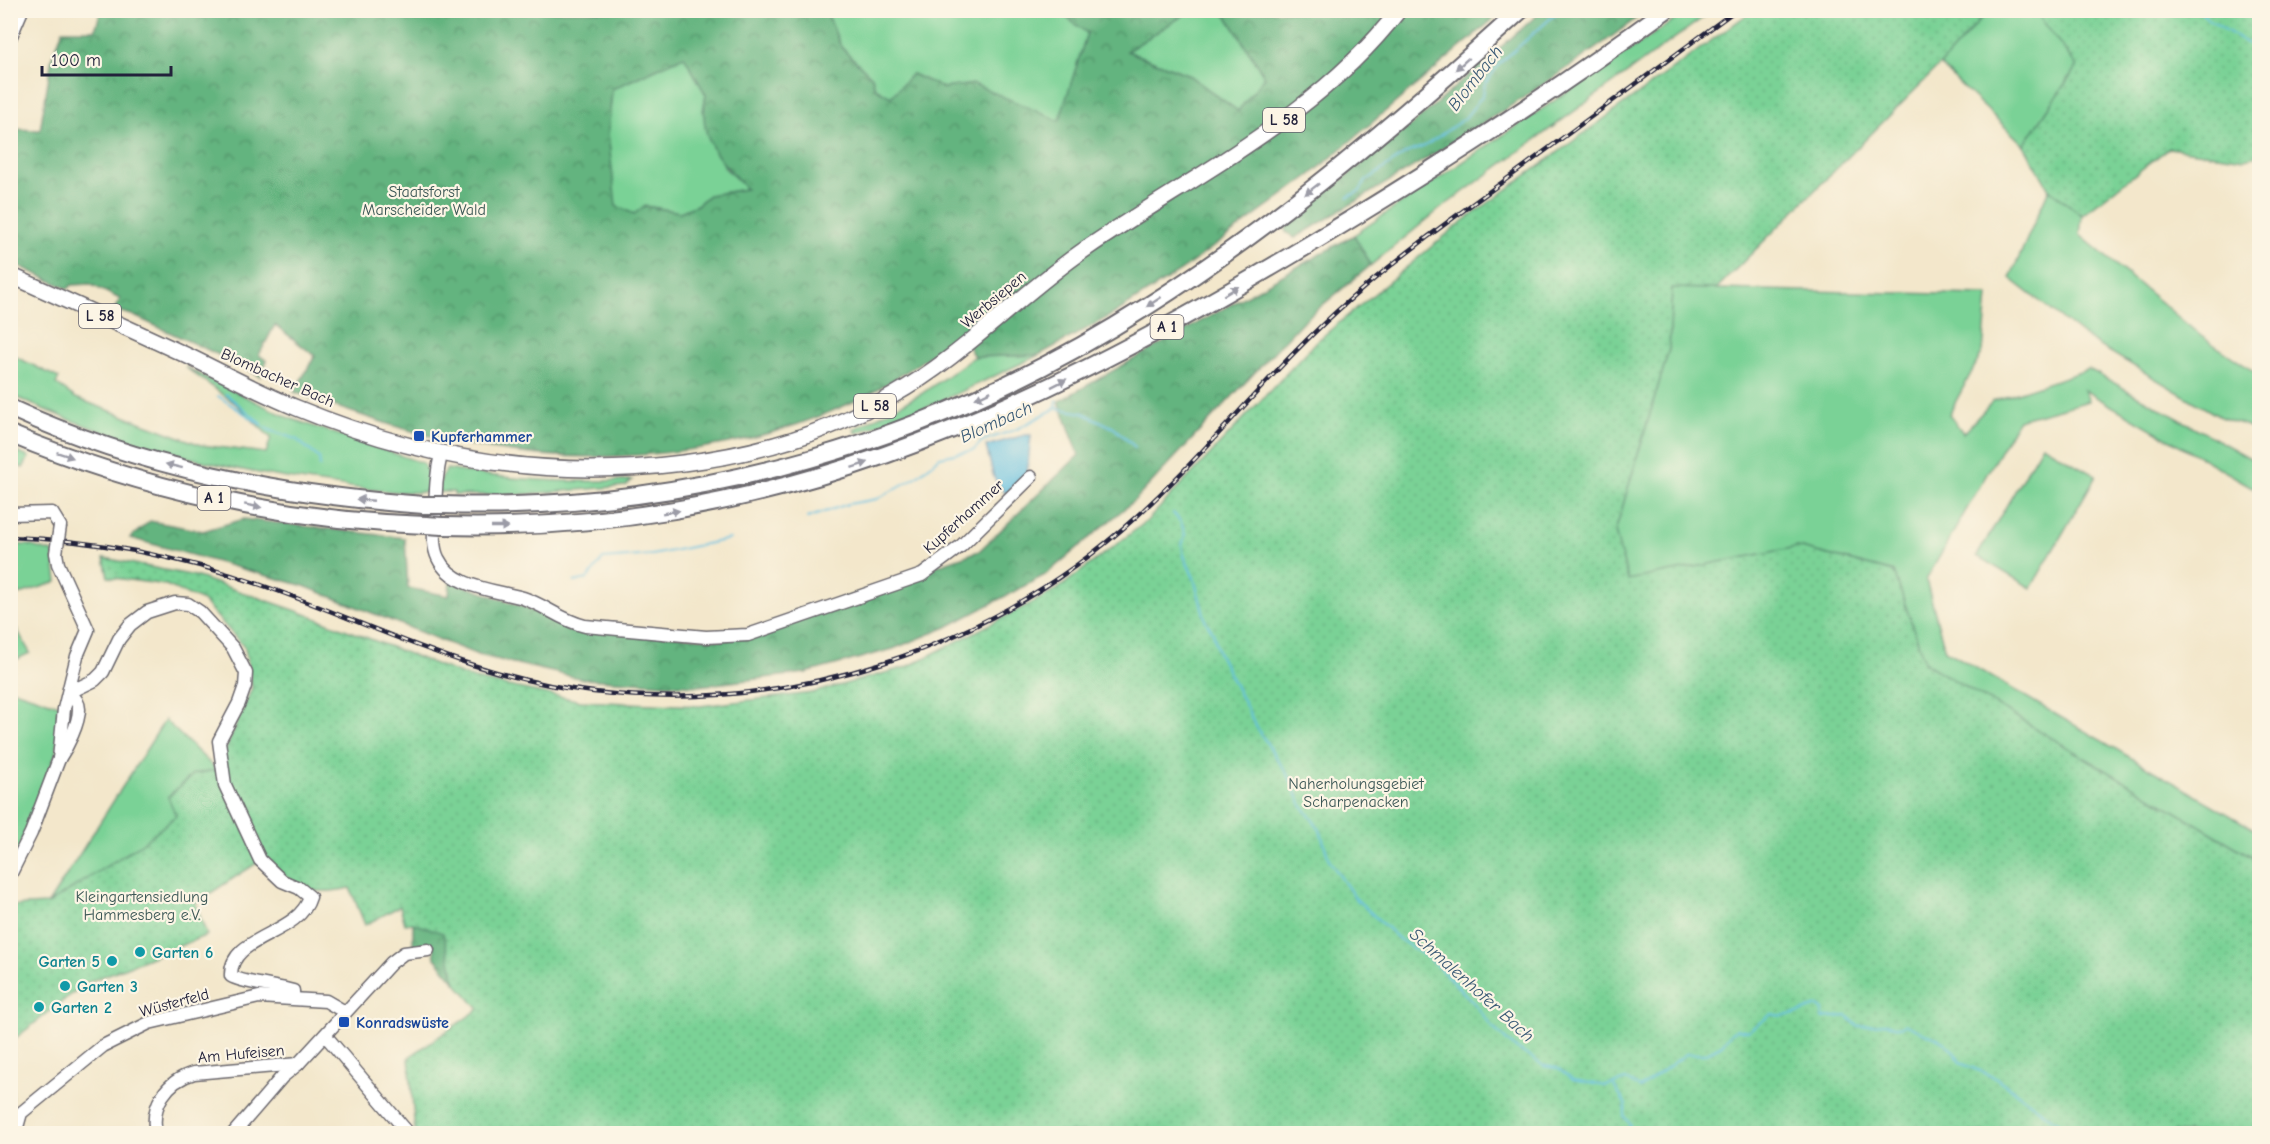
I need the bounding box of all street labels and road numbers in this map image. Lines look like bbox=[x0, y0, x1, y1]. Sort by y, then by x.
road number: L 58 bbox=[1263, 108, 1305, 132]
street label: Werbsiepen bbox=[957, 267, 1030, 332]
road number: L 58 bbox=[79, 304, 121, 328]
road number: A 1 bbox=[1150, 315, 1184, 339]
street label: Blombacher Bach bbox=[218, 345, 337, 411]
road number: L 58 bbox=[854, 394, 896, 418]
street label: Kupferhammer bbox=[920, 476, 1008, 557]
road number: A 1 bbox=[198, 486, 230, 510]
street label: Wüsterfeld bbox=[137, 985, 211, 1021]
street label: Am Hufeisen bbox=[197, 1041, 285, 1067]

